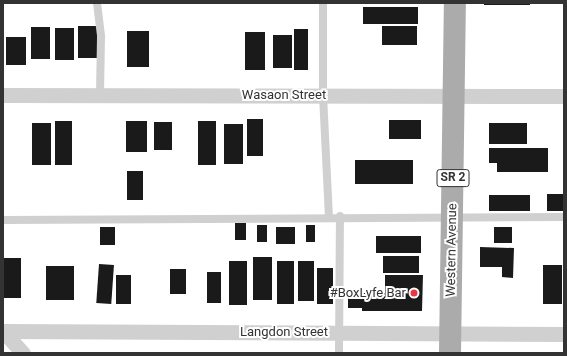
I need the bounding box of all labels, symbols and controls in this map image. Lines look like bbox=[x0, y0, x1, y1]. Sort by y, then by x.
street label: Wasaon Street bbox=[242, 87, 326, 103]
road number: SR 2 bbox=[436, 168, 470, 188]
street label: Western Avenue bbox=[443, 203, 461, 297]
place label: #BoxLyfe Bar bbox=[330, 285, 406, 301]
marker: #BoxLyfe Bar bbox=[409, 288, 419, 298]
street label: Langdon Street bbox=[240, 324, 328, 340]

